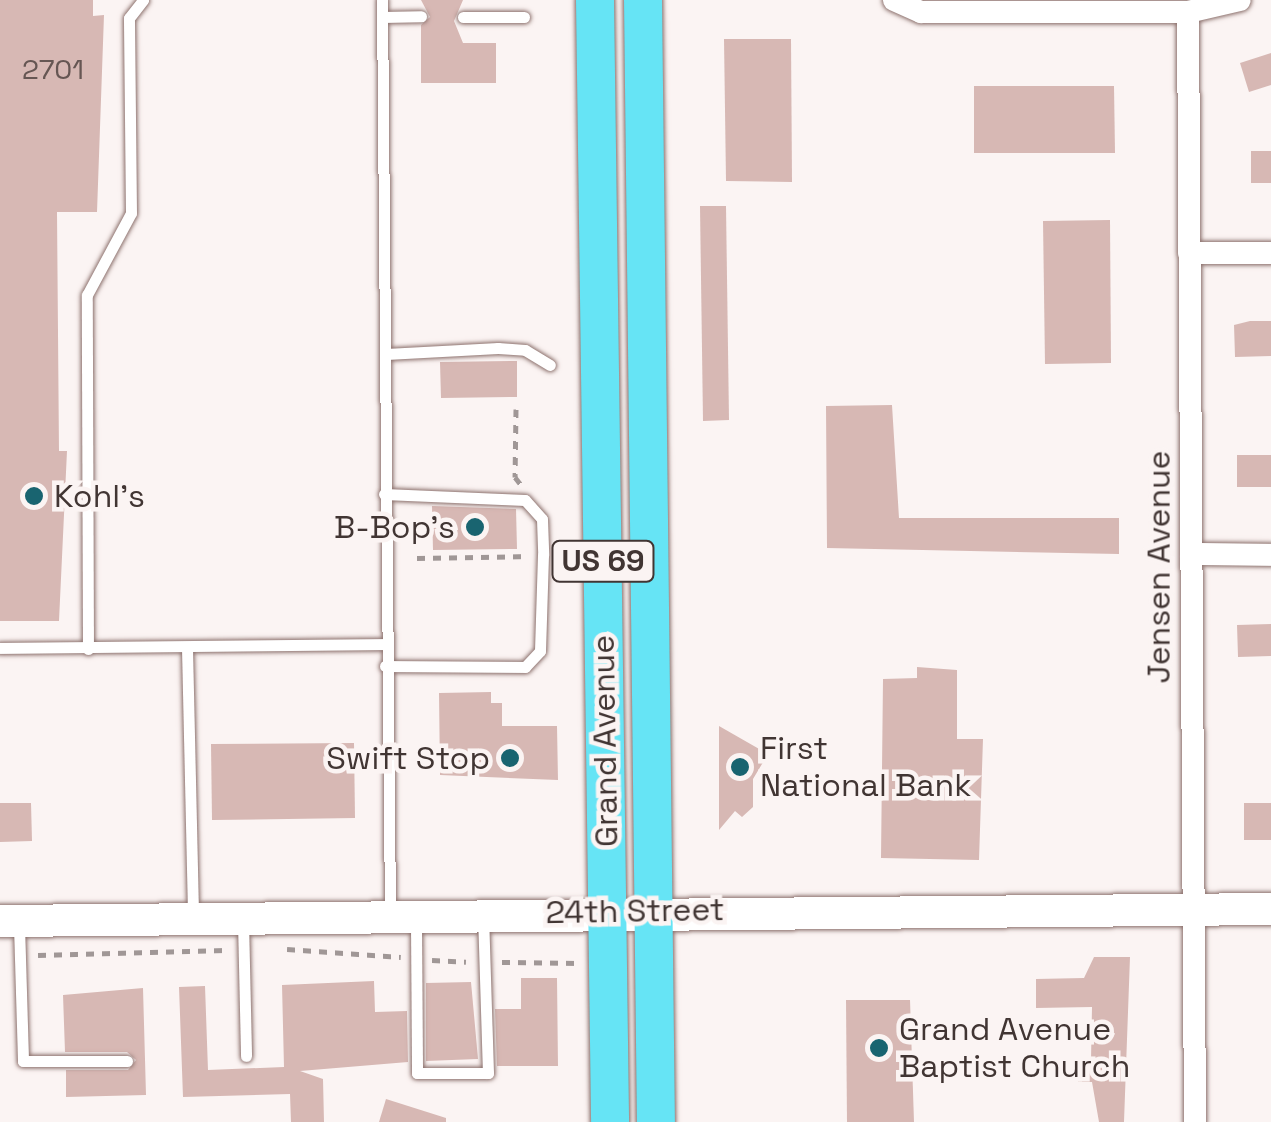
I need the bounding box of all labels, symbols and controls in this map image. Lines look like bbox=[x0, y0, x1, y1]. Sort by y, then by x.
house number: 2701 bbox=[22, 52, 84, 86]
street label: Jensen Avenue bbox=[1140, 450, 1178, 684]
place label: Kohl's bbox=[54, 477, 145, 515]
marker: Kohl's bbox=[23, 485, 45, 507]
place label: B-Bop's bbox=[334, 508, 455, 546]
marker: B-Bop's bbox=[464, 516, 486, 538]
road number: US 69 bbox=[550, 536, 656, 586]
street label: Grand Avenue bbox=[584, 634, 626, 848]
place label: First National Bank bbox=[760, 730, 971, 805]
place label: Swift Stop bbox=[326, 739, 490, 777]
marker: Swift Stop bbox=[499, 747, 521, 769]
marker: First National Bank bbox=[729, 756, 751, 778]
street label: 24th Street bbox=[545, 890, 725, 932]
place label: Grand Avenue Baptist Church bbox=[899, 1011, 1130, 1086]
marker: Grand Avenue Baptist Church bbox=[868, 1037, 890, 1059]

